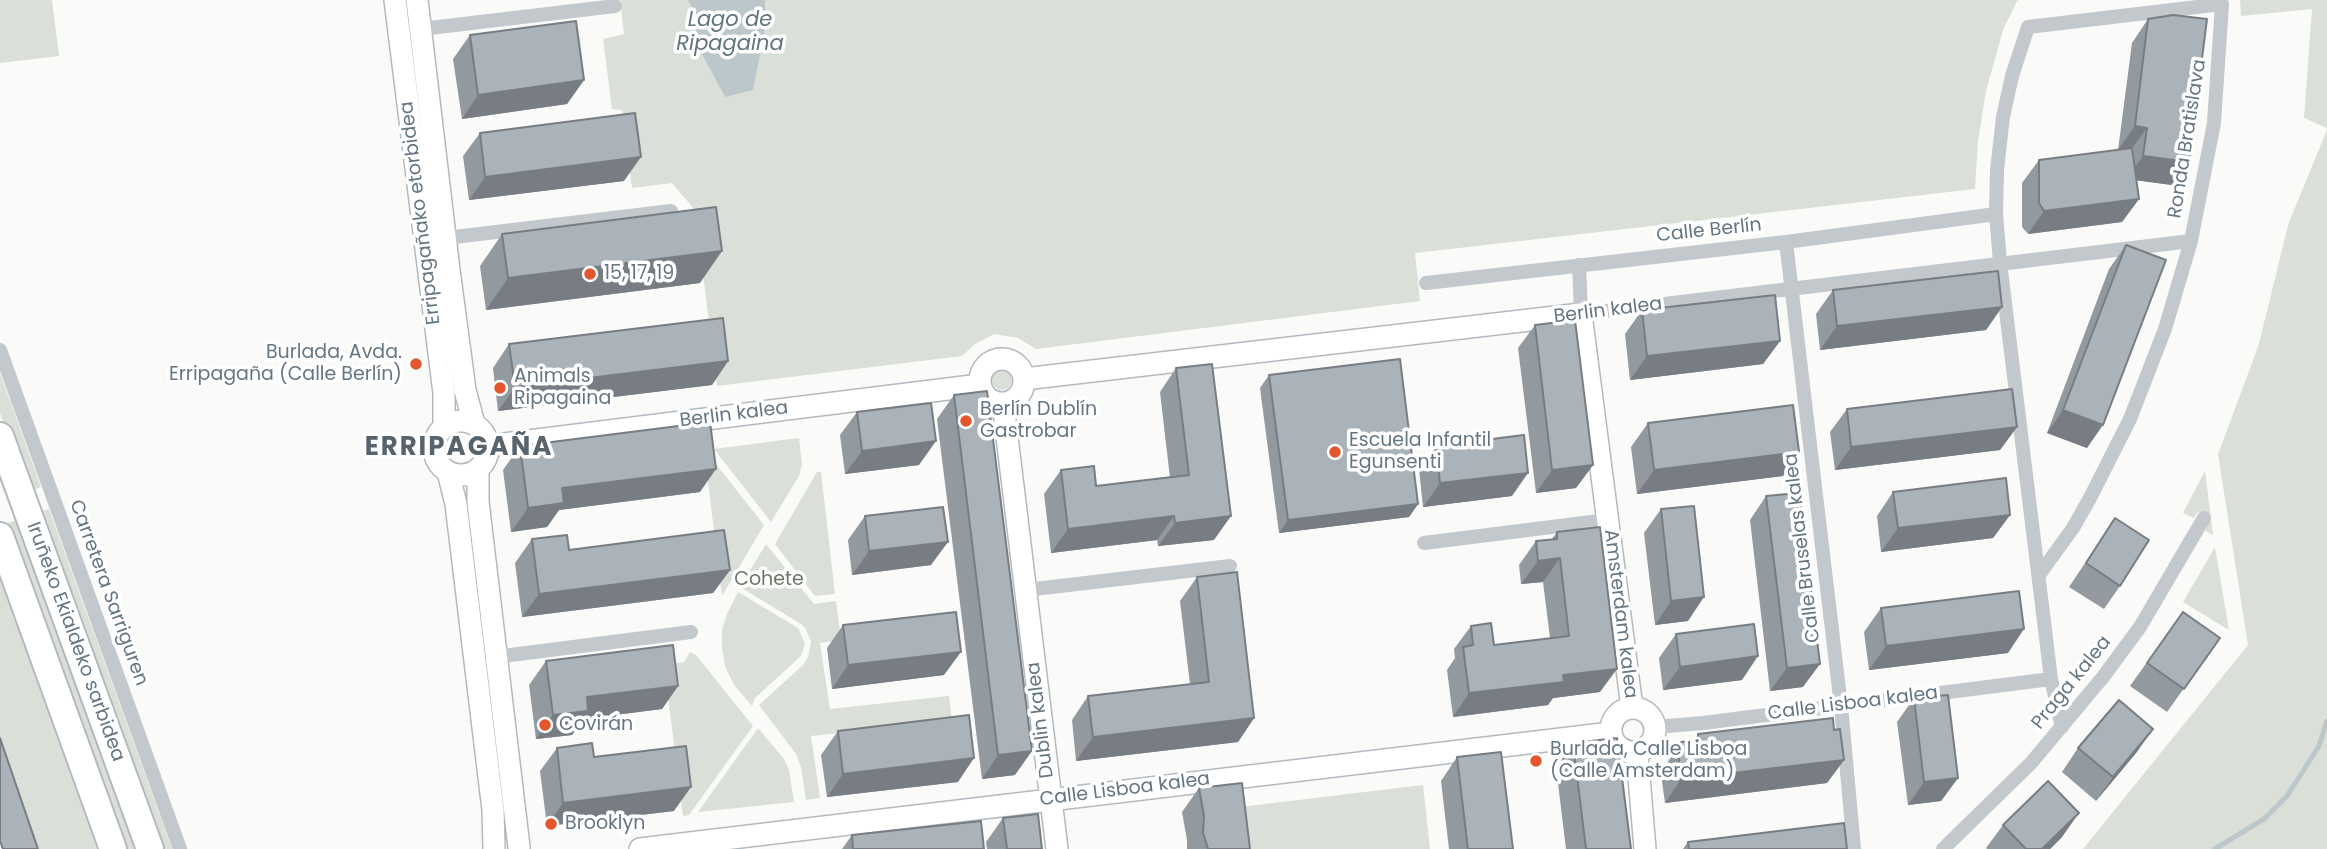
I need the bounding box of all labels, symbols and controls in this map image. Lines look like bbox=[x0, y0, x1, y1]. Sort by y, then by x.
water label: Lago de Ripagaina bbox=[676, 8, 784, 58]
street label: Ronda Bratislava bbox=[2164, 58, 2212, 220]
street label: Erripagañako etorbidea bbox=[396, 100, 446, 326]
street label: Calle Berlín bbox=[1655, 214, 1763, 248]
place label: 15, 17, 19 bbox=[604, 263, 674, 285]
marker: 15, 17, 19 bbox=[582, 266, 598, 282]
street label: Berlin kalea bbox=[1553, 293, 1663, 329]
place label: Burlada, Avda. Erripagaña (Calle Berlín) bbox=[169, 342, 402, 386]
marker: Burlada, Avda. Erripagaña (Calle Berlín) bbox=[408, 356, 424, 372]
place label: Animals Ripagaina bbox=[514, 366, 611, 410]
marker: Animals Ripagaina bbox=[492, 380, 508, 396]
street label: Berlin kalea bbox=[679, 397, 789, 433]
place label: Berlín Dublín Gastrobar bbox=[980, 399, 1097, 443]
marker: Berlín Dublín Gastrobar bbox=[958, 413, 974, 429]
place label: Escuela Infantil Egunsenti bbox=[1349, 430, 1491, 474]
district label: ERRIPAGAÑA bbox=[366, 432, 552, 464]
marker: Escuela Infantil Egunsenti bbox=[1327, 444, 1343, 460]
street label: Calle Bruselas kalea bbox=[1780, 452, 1826, 644]
street label: Carretera Sarriguren bbox=[64, 497, 152, 689]
street label: Iruñeko Ekialdeko sarbidea bbox=[21, 519, 129, 765]
street label: Amsterdam kalea bbox=[1598, 528, 1642, 700]
park label: Cohete bbox=[734, 569, 804, 591]
street label: Praga kalea bbox=[2027, 632, 2117, 734]
street label: Dublin kalea bbox=[1023, 661, 1059, 779]
street label: Calle Lisboa kalea bbox=[1767, 682, 1939, 726]
place label: Covirán bbox=[559, 714, 633, 736]
marker: Covirán bbox=[537, 717, 553, 733]
place label: Burlada, Calle Lisboa (Calle Amsterdam) bbox=[1550, 739, 1747, 783]
marker: Burlada, Calle Lisboa (Calle Amsterdam) bbox=[1528, 753, 1544, 769]
street label: Calle Lisboa kalea bbox=[1039, 768, 1211, 812]
place label: Brooklyn bbox=[565, 813, 645, 835]
marker: Brooklyn bbox=[543, 816, 559, 832]

